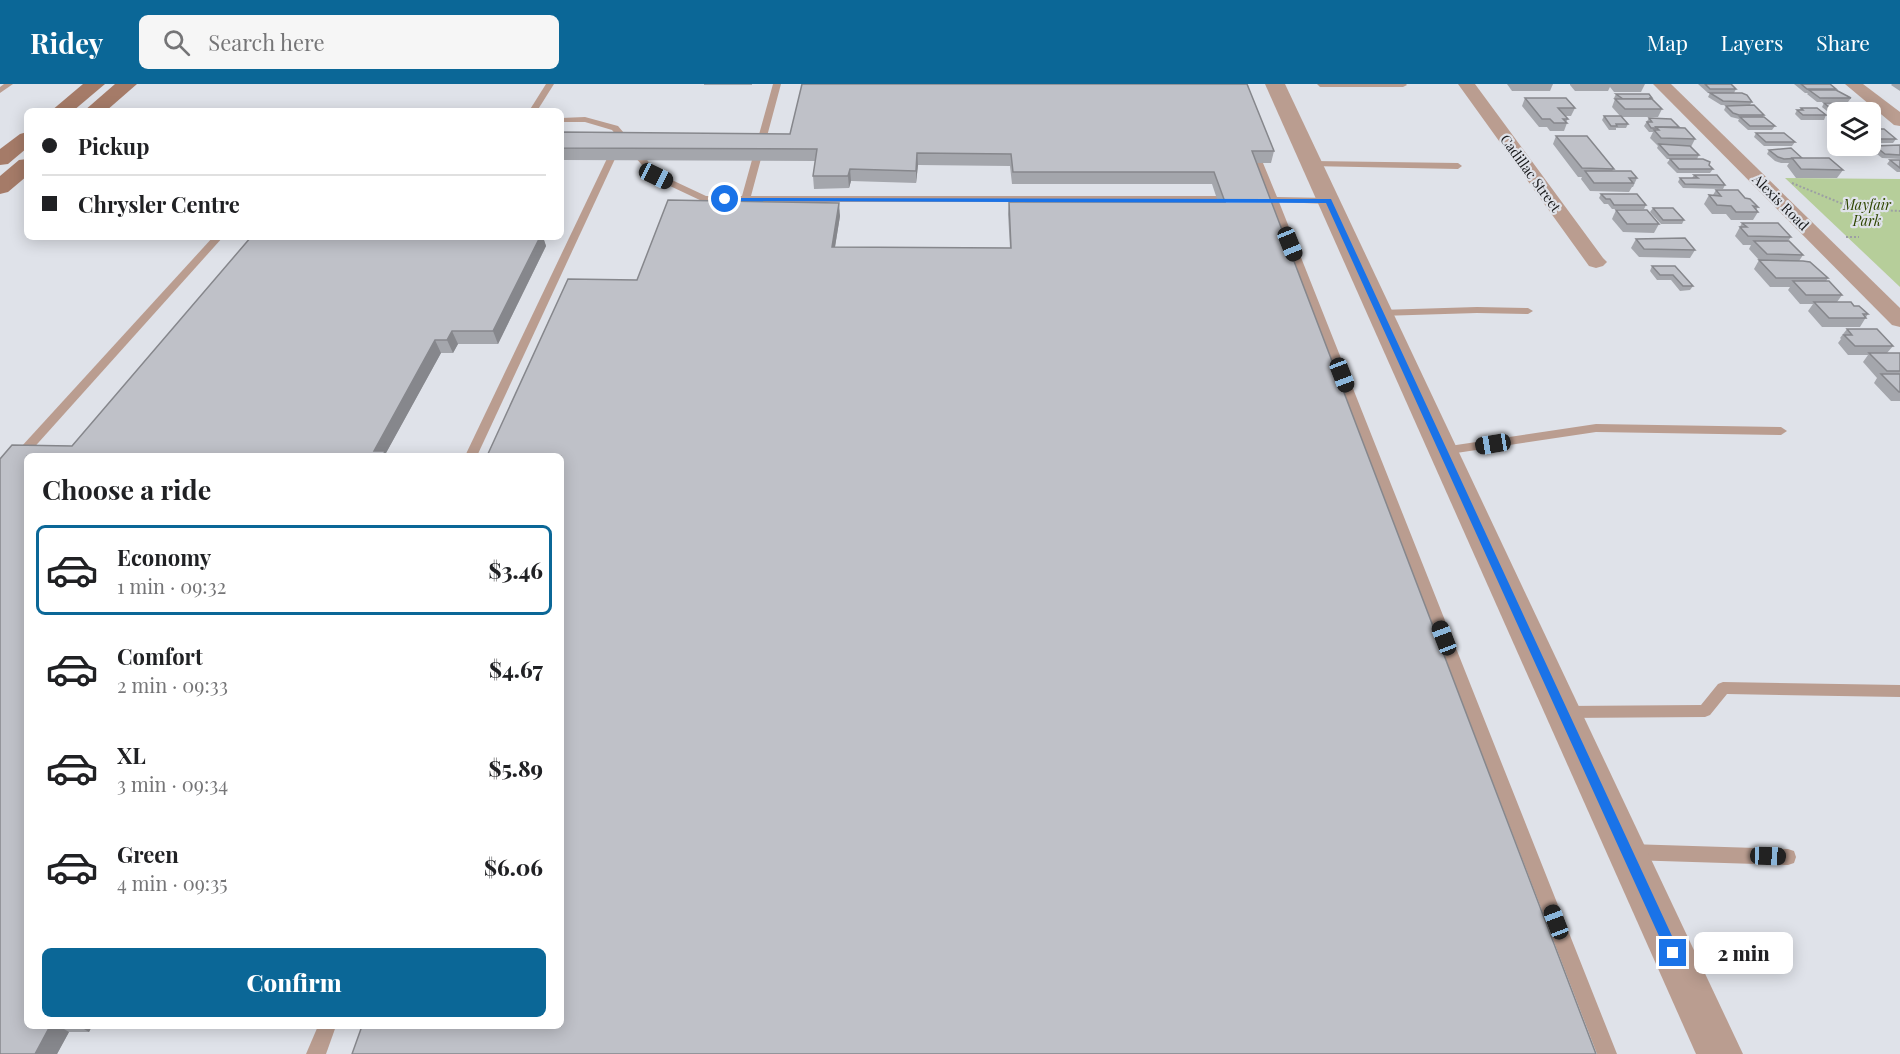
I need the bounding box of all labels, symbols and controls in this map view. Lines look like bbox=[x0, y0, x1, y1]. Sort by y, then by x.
search box bbox=[139, 15, 559, 69]
text: Ridey bbox=[30, 24, 103, 61]
icon: search bbox=[160, 26, 193, 59]
text: Search here bbox=[208, 27, 325, 57]
text: Map bbox=[1647, 28, 1688, 56]
text: Layers bbox=[1721, 28, 1783, 56]
text: Share bbox=[1816, 28, 1870, 56]
map controls bbox=[1827, 102, 1881, 156]
button: layers bbox=[1827, 102, 1881, 156]
street label: Cadillac Street bbox=[1496, 130, 1566, 217]
text: Pickup bbox=[78, 131, 149, 161]
car bbox=[636, 160, 676, 192]
street label: Alexis Road bbox=[1748, 169, 1813, 234]
route start bbox=[711, 185, 738, 212]
text: Chrysler Centre bbox=[78, 189, 240, 219]
park label: Mayfair Park bbox=[1842, 195, 1892, 230]
car bbox=[1275, 224, 1305, 264]
car bbox=[1327, 355, 1357, 395]
car bbox=[1474, 432, 1512, 456]
text: Choose a ride bbox=[42, 471, 211, 507]
text: Economy bbox=[117, 542, 211, 572]
icon: car bbox=[45, 543, 99, 597]
text: $3.46 bbox=[488, 555, 543, 585]
text: 1 min · 09:32 bbox=[117, 572, 226, 599]
car bbox=[1429, 618, 1459, 658]
text: Comfort bbox=[117, 641, 203, 671]
icon: car bbox=[45, 642, 99, 696]
text: $4.67 bbox=[489, 654, 543, 684]
text: 2 min · 09:33 bbox=[117, 671, 228, 698]
text: XL bbox=[117, 740, 146, 770]
icon: car bbox=[45, 741, 99, 795]
text: $5.89 bbox=[488, 753, 543, 783]
text: 3 min · 09:34 bbox=[117, 770, 228, 797]
text: Green bbox=[117, 839, 179, 869]
icon: car bbox=[45, 840, 99, 894]
car bbox=[1750, 846, 1786, 866]
text: $6.06 bbox=[484, 852, 543, 882]
text: 4 min · 09:35 bbox=[117, 869, 227, 896]
car bbox=[1541, 902, 1571, 942]
callout: 2 min bbox=[1694, 932, 1793, 974]
route end bbox=[1659, 939, 1686, 966]
text: 2 min bbox=[1717, 939, 1770, 966]
button: Confirm bbox=[42, 948, 546, 1017]

